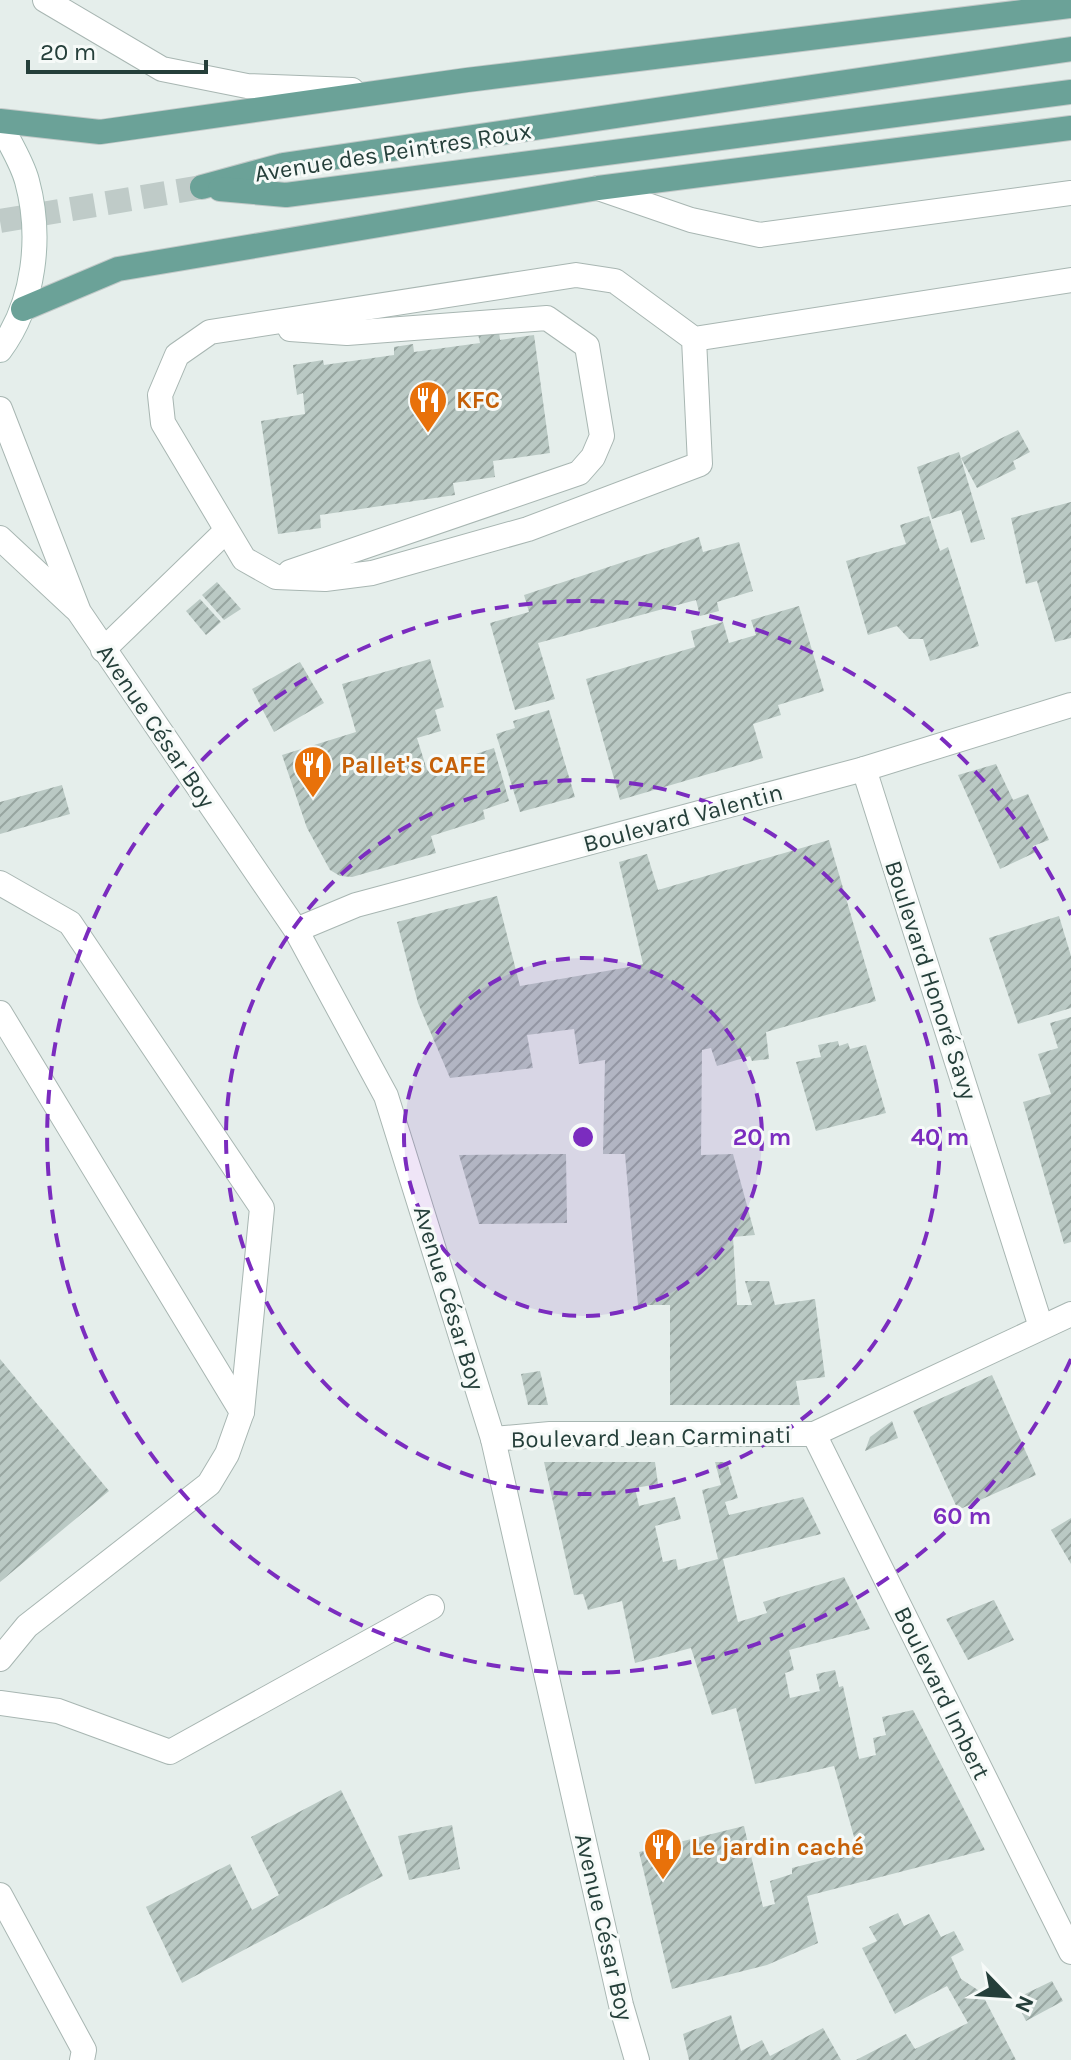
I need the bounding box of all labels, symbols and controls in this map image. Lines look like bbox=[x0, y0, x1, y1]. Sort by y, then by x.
scale bar bbox=[28, 24, 206, 74]
text: 20 m bbox=[40, 38, 96, 66]
street label: Avenue des Peintres Roux bbox=[253, 116, 533, 188]
restaurant icon: KFC bbox=[407, 379, 449, 434]
place label: KFC bbox=[456, 386, 500, 414]
street label: Avenue César Boy bbox=[91, 639, 221, 813]
restaurant icon: Pallet's CAFE bbox=[292, 744, 334, 799]
place label: Pallet's CAFE bbox=[341, 751, 486, 779]
street label: Boulevard Valentin bbox=[580, 778, 786, 858]
street label: Boulevard Honoré Savy bbox=[879, 857, 983, 1103]
centre of rings bbox=[569, 1123, 597, 1151]
text: 20 m bbox=[733, 1123, 791, 1151]
text: 40 m bbox=[911, 1123, 969, 1151]
street label: Avenue César Boy bbox=[408, 1203, 490, 1393]
street label: Boulevard Jean Carminati bbox=[510, 1421, 792, 1453]
text: 60 m bbox=[933, 1502, 991, 1530]
street label: Boulevard Imbert bbox=[888, 1602, 996, 1784]
restaurant icon: Le jardin caché bbox=[642, 1826, 684, 1881]
street label: Avenue César Boy bbox=[569, 1831, 639, 2023]
place label: Le jardin caché bbox=[691, 1833, 864, 1861]
north arrow bbox=[967, 1956, 1047, 2036]
text: N bbox=[1009, 1991, 1039, 2017]

